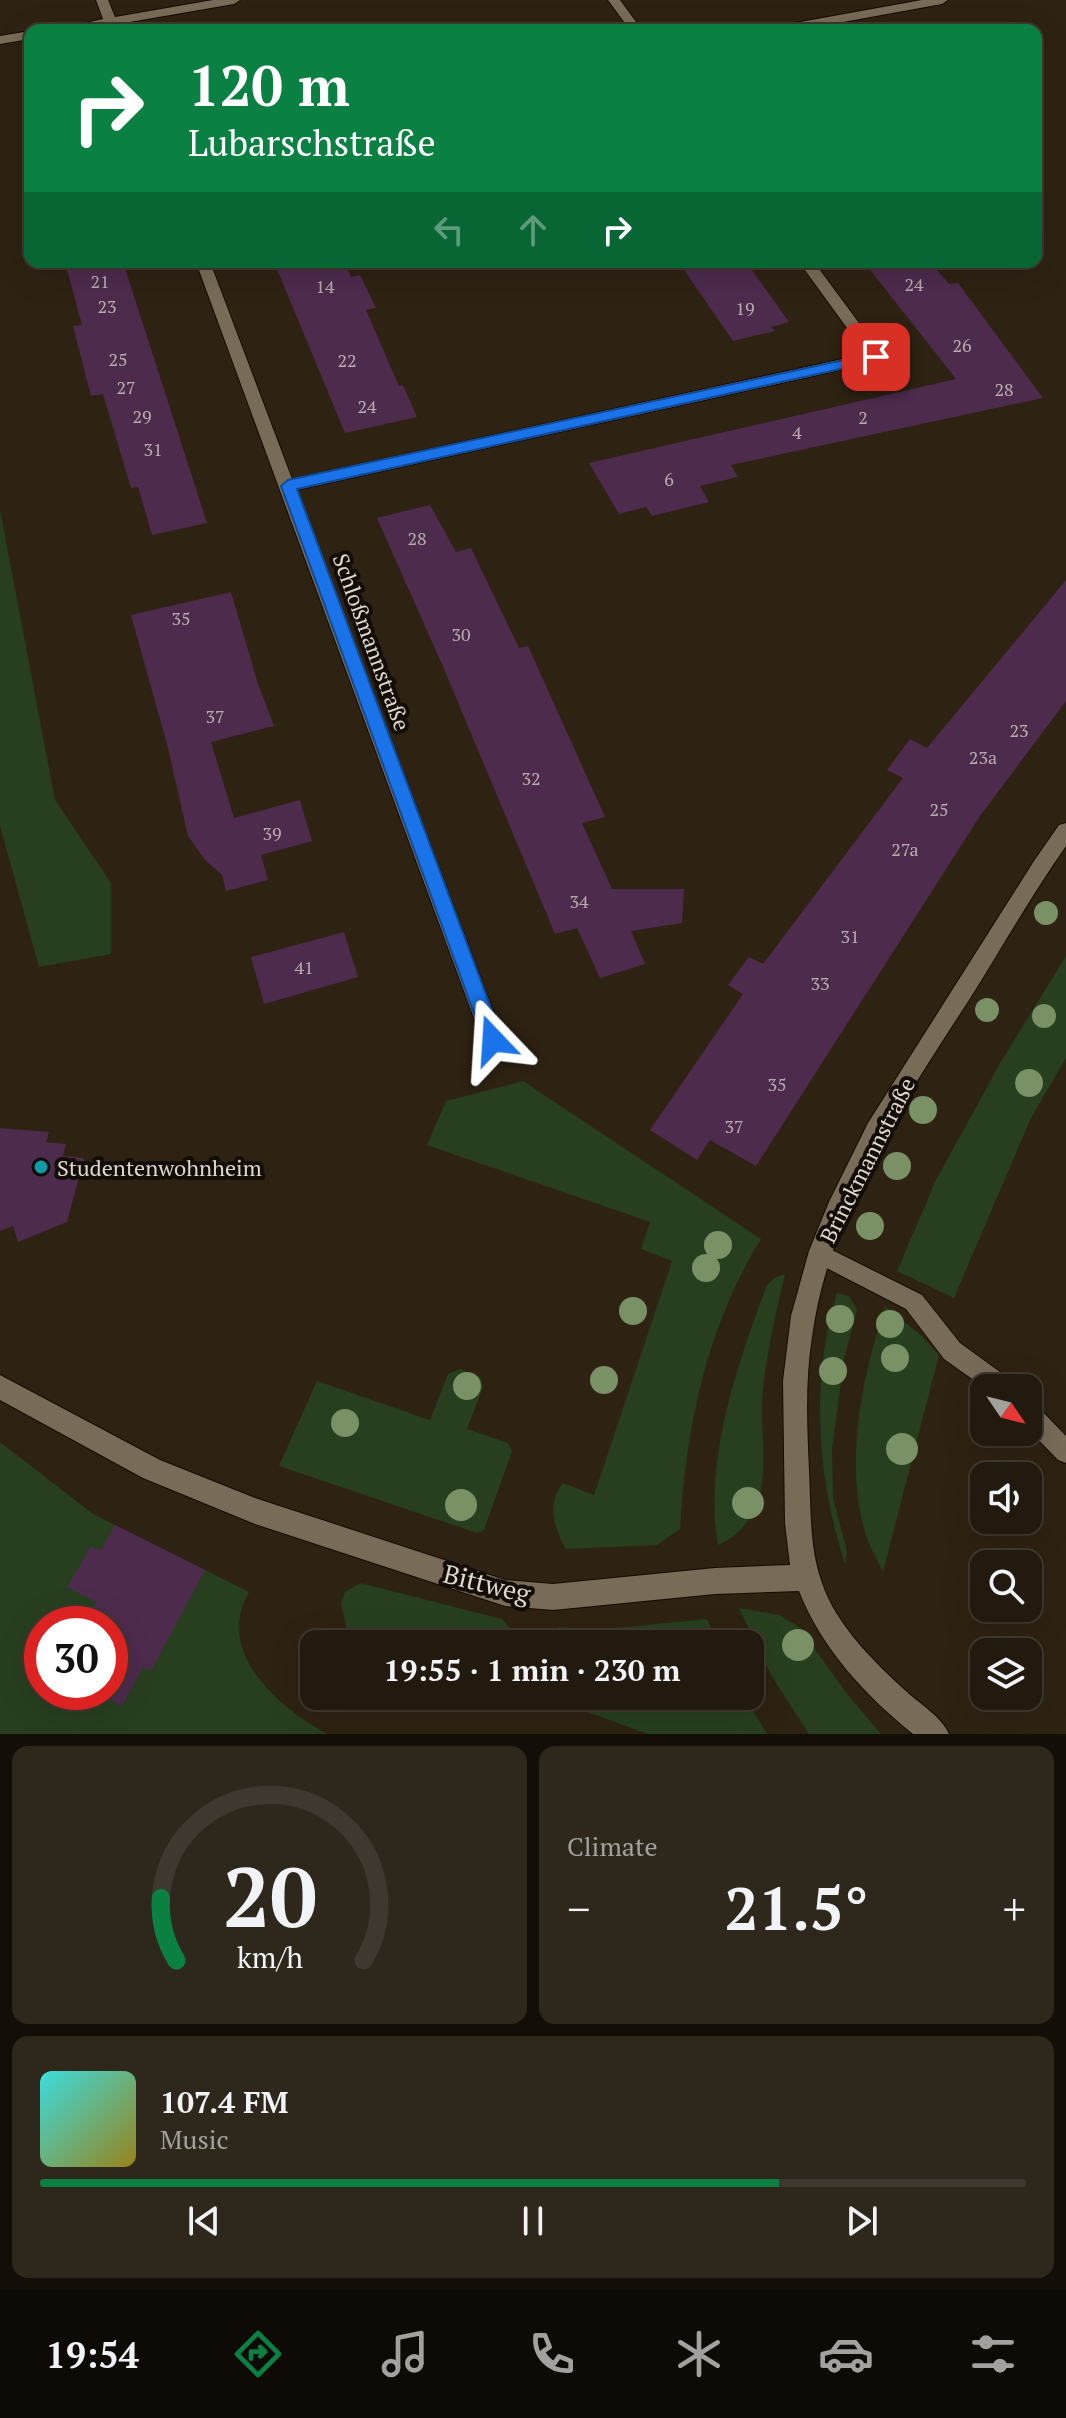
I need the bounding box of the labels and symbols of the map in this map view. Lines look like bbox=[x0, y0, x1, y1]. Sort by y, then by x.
house number: 21 bbox=[90, 269, 110, 293]
house number: 24 bbox=[904, 272, 924, 296]
house number: 14 bbox=[315, 274, 335, 298]
house number: 23 bbox=[97, 294, 117, 318]
house number: 19 bbox=[735, 296, 755, 320]
pin bbox=[842, 323, 910, 391]
house number: 26 bbox=[952, 333, 972, 357]
house number: 25 bbox=[108, 347, 128, 371]
house number: 22 bbox=[337, 348, 357, 372]
house number: 27 bbox=[116, 375, 136, 399]
house number: 28 bbox=[994, 377, 1014, 401]
house number: 24 bbox=[357, 394, 377, 418]
house number: 29 bbox=[132, 404, 152, 428]
house number: 2 bbox=[858, 405, 868, 429]
house number: 4 bbox=[792, 420, 802, 444]
house number: 31 bbox=[143, 437, 163, 461]
house number: 6 bbox=[664, 467, 674, 491]
house number: 28 bbox=[407, 526, 427, 550]
street label: Schloßmannstraße bbox=[327, 549, 417, 735]
house number: 35 bbox=[171, 606, 191, 630]
house number: 30 bbox=[451, 622, 471, 646]
house number: 37 bbox=[205, 704, 225, 728]
house number: 23 bbox=[1009, 718, 1029, 742]
house number: 23a bbox=[969, 745, 997, 769]
house number: 32 bbox=[521, 766, 541, 790]
house number: 25 bbox=[929, 797, 949, 821]
house number: 39 bbox=[262, 821, 282, 845]
house number: 27a bbox=[891, 837, 919, 861]
house number: 34 bbox=[569, 889, 589, 913]
house number: 31 bbox=[840, 924, 860, 948]
house number: 41 bbox=[294, 955, 314, 979]
house number: 33 bbox=[810, 971, 830, 995]
position arrow bbox=[451, 998, 535, 1082]
house number: 35 bbox=[767, 1072, 787, 1096]
street label: Brinckmannstraße bbox=[813, 1072, 921, 1248]
house number: 37 bbox=[724, 1114, 744, 1138]
place label: Studentenwohnheim bbox=[57, 1153, 262, 1182]
marker: Studentenwohnheim bbox=[32, 1158, 50, 1176]
north arrow bbox=[970, 1374, 1042, 1446]
street label: Bittweg bbox=[440, 1556, 534, 1610]
speed limit sign: 30 bbox=[24, 1606, 128, 1710]

